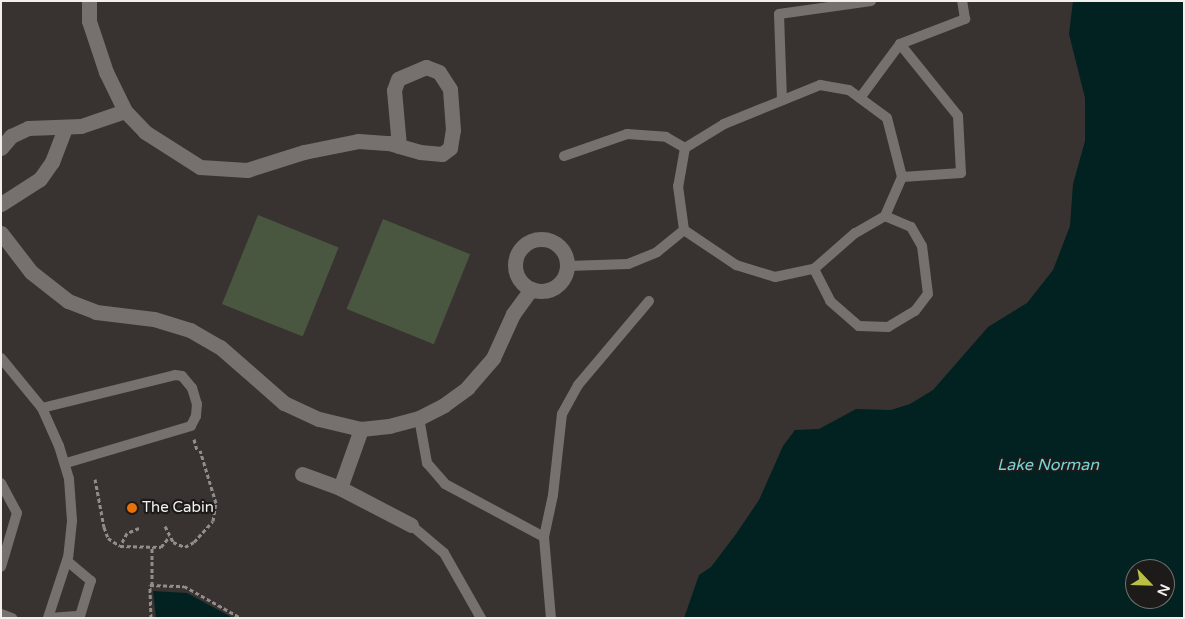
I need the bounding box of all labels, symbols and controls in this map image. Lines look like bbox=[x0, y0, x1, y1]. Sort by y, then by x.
water label: Lake Norman bbox=[997, 455, 1099, 475]
place label: The Cabin bbox=[142, 499, 214, 517]
marker: The Cabin bbox=[126, 502, 138, 514]
north arrow bbox=[1125, 559, 1175, 609]
text: N bbox=[1153, 581, 1173, 598]

